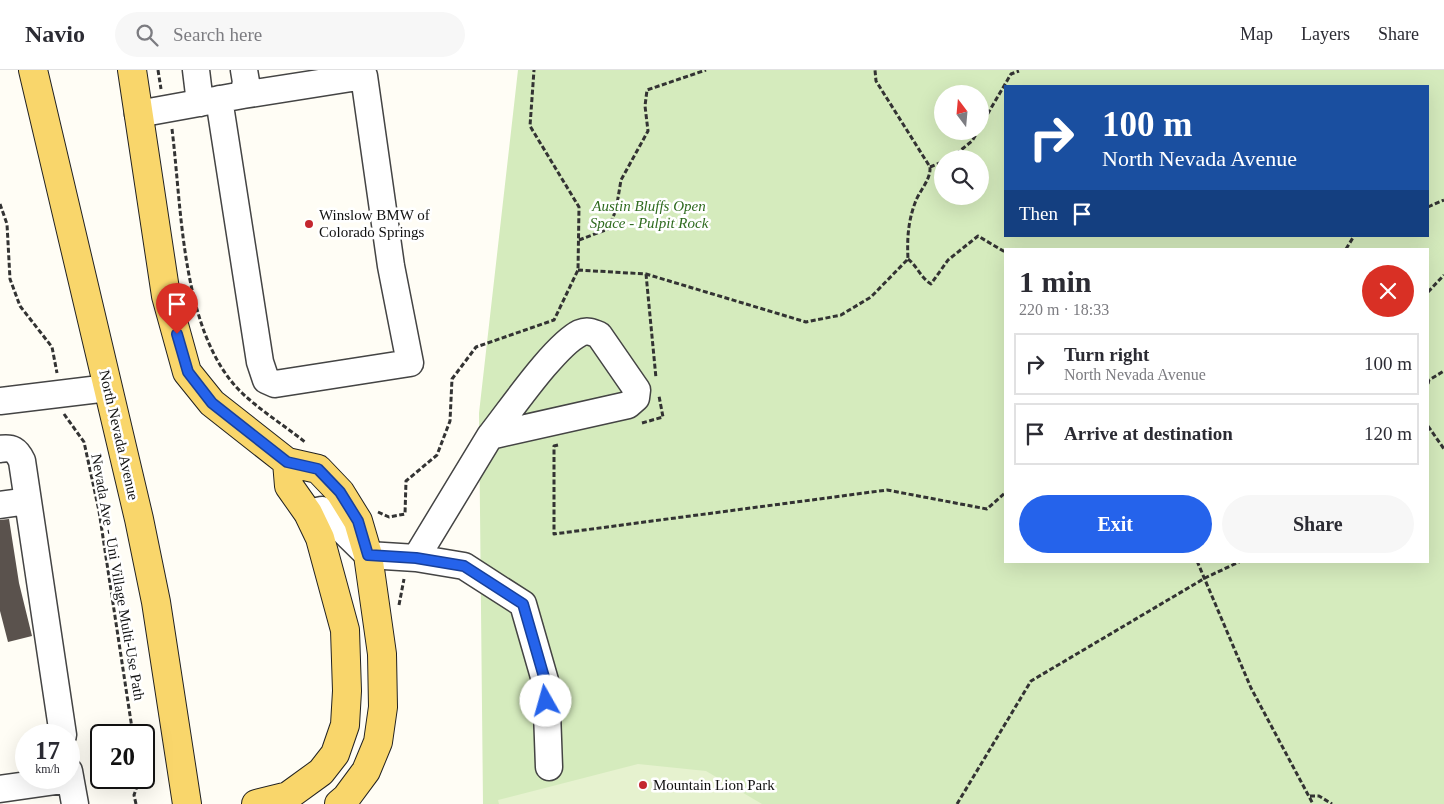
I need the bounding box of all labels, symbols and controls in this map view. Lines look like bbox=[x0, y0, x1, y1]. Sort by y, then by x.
search box bbox=[115, 12, 465, 57]
text: Navio bbox=[25, 21, 85, 47]
icon: search bbox=[133, 21, 161, 49]
text: Search here bbox=[173, 24, 262, 45]
text: Map bbox=[1240, 24, 1273, 44]
text: Layers bbox=[1301, 24, 1350, 44]
text: Share bbox=[1378, 24, 1419, 44]
north arrow bbox=[934, 85, 989, 140]
map controls bbox=[934, 85, 989, 205]
icon: right bbox=[1019, 105, 1084, 170]
text: 100 m bbox=[1102, 105, 1192, 144]
text: North Nevada Avenue bbox=[1102, 146, 1297, 171]
button: search bbox=[934, 150, 989, 205]
park label: Austin Bluffs Open Space - Pulpit Rock bbox=[590, 198, 709, 231]
icon: arrive bbox=[1068, 200, 1096, 228]
text: Then bbox=[1019, 203, 1058, 224]
place label: Winslow BMW of Colorado Springs bbox=[319, 207, 430, 240]
marker: Winslow BMW of Colorado Springs bbox=[303, 218, 315, 230]
text: 1 min bbox=[1019, 265, 1092, 298]
button: close bbox=[1362, 265, 1414, 317]
pin bbox=[156, 283, 198, 334]
icon: arrive bbox=[163, 290, 191, 318]
text: 220 m · 18:33 bbox=[1019, 301, 1109, 318]
text: Turn right bbox=[1064, 344, 1149, 365]
icon: right bbox=[1021, 350, 1049, 378]
text: 100 m bbox=[1364, 353, 1412, 374]
text: North Nevada Avenue bbox=[1064, 366, 1206, 383]
street label: North Nevada Avenue bbox=[96, 368, 142, 502]
icon: arrive bbox=[1021, 420, 1049, 448]
text: Arrive at destination bbox=[1064, 423, 1233, 444]
text: 120 m bbox=[1364, 423, 1412, 444]
street label: Nevada Ave - Uni Village Multi-Use Path bbox=[88, 452, 148, 702]
button: Exit bbox=[1019, 495, 1212, 553]
button: Share bbox=[1222, 495, 1414, 553]
position arrow bbox=[519, 674, 571, 726]
speed limit sign: 20 bbox=[90, 724, 155, 789]
text: 17 bbox=[35, 737, 60, 764]
text: km/h bbox=[35, 762, 60, 776]
place label: Mountain Lion Park bbox=[653, 777, 775, 793]
marker: Mountain Lion Park bbox=[637, 779, 649, 791]

